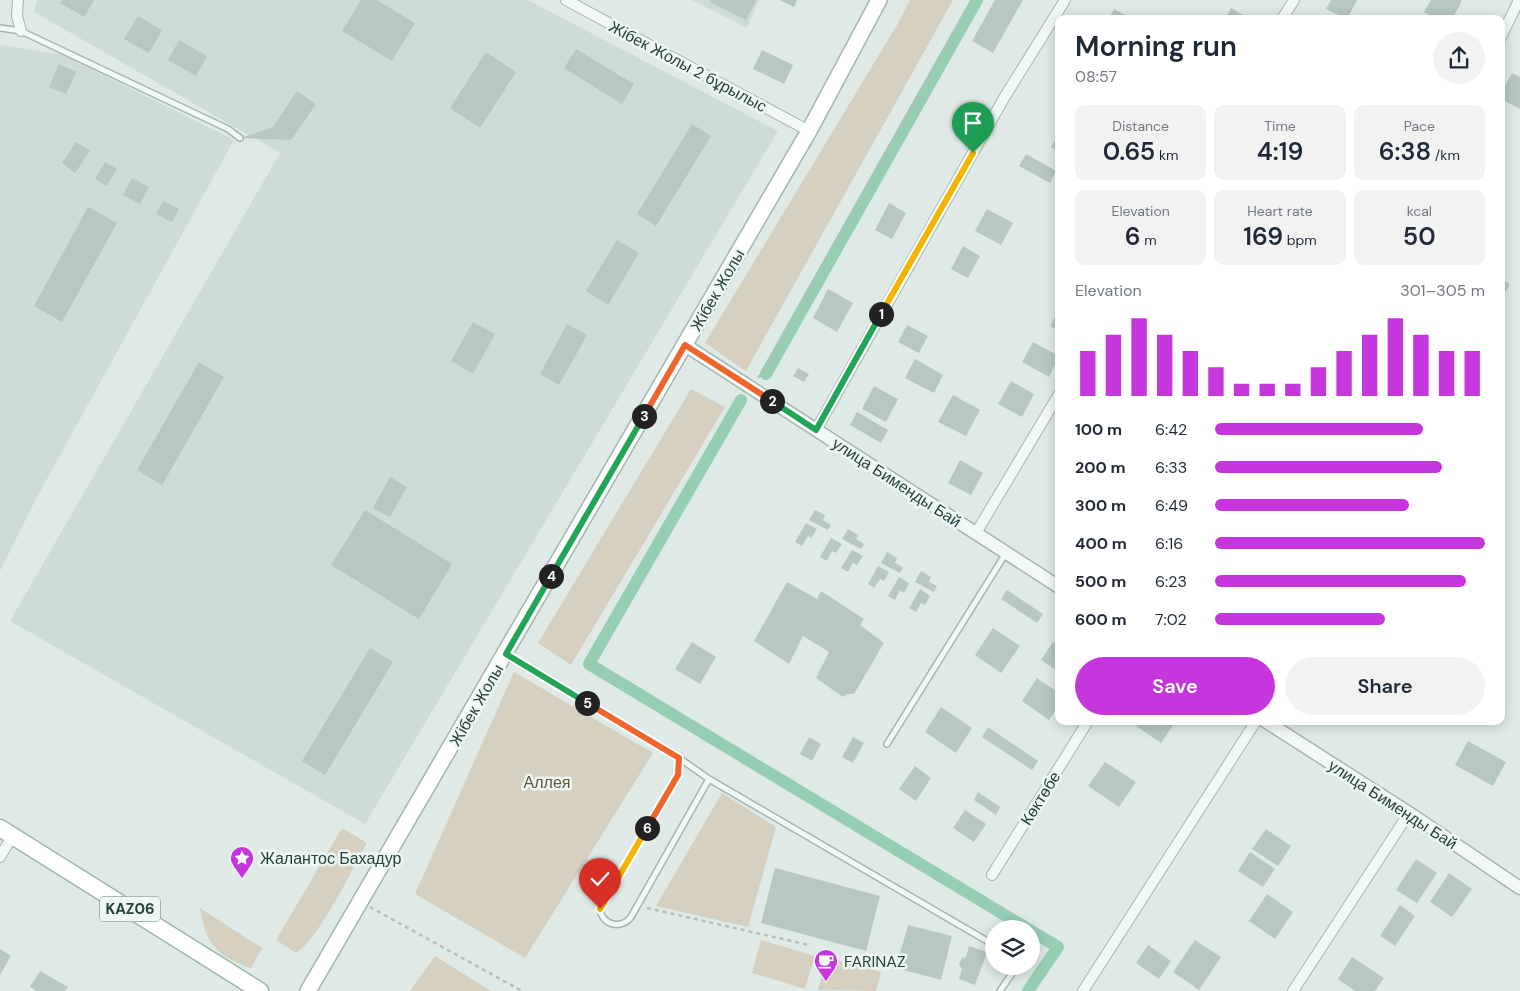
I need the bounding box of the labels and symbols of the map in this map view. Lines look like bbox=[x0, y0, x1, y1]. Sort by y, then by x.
street label: Жібек Жолы 2 бұрылыс bbox=[605, 16, 770, 117]
pin bbox=[952, 102, 994, 153]
street label: Жібек Жолы bbox=[685, 245, 749, 335]
pin: 1 bbox=[868, 302, 894, 326]
pin: 2 bbox=[760, 388, 784, 414]
pin: 3 bbox=[632, 404, 656, 428]
street label: улица Бименды Бай bbox=[828, 433, 965, 532]
pin: 4 bbox=[538, 564, 564, 588]
street label: Жібек Жолы bbox=[444, 660, 508, 750]
pin: 5 bbox=[574, 690, 600, 716]
street label: улица Бименды Бай bbox=[1324, 755, 1461, 854]
street label: Көктөбе bbox=[1016, 767, 1065, 829]
park label: Аллея bbox=[524, 772, 570, 793]
pin: 6 bbox=[634, 816, 660, 840]
place icon: Жалантос Бахадур bbox=[229, 845, 255, 879]
place label: Жалантос Бахадур bbox=[260, 848, 401, 869]
pin bbox=[579, 858, 621, 909]
road number: KAZ06 bbox=[100, 896, 160, 922]
cafe icon: FARINAZ bbox=[813, 948, 839, 982]
place label: FARINAZ bbox=[844, 951, 906, 972]

